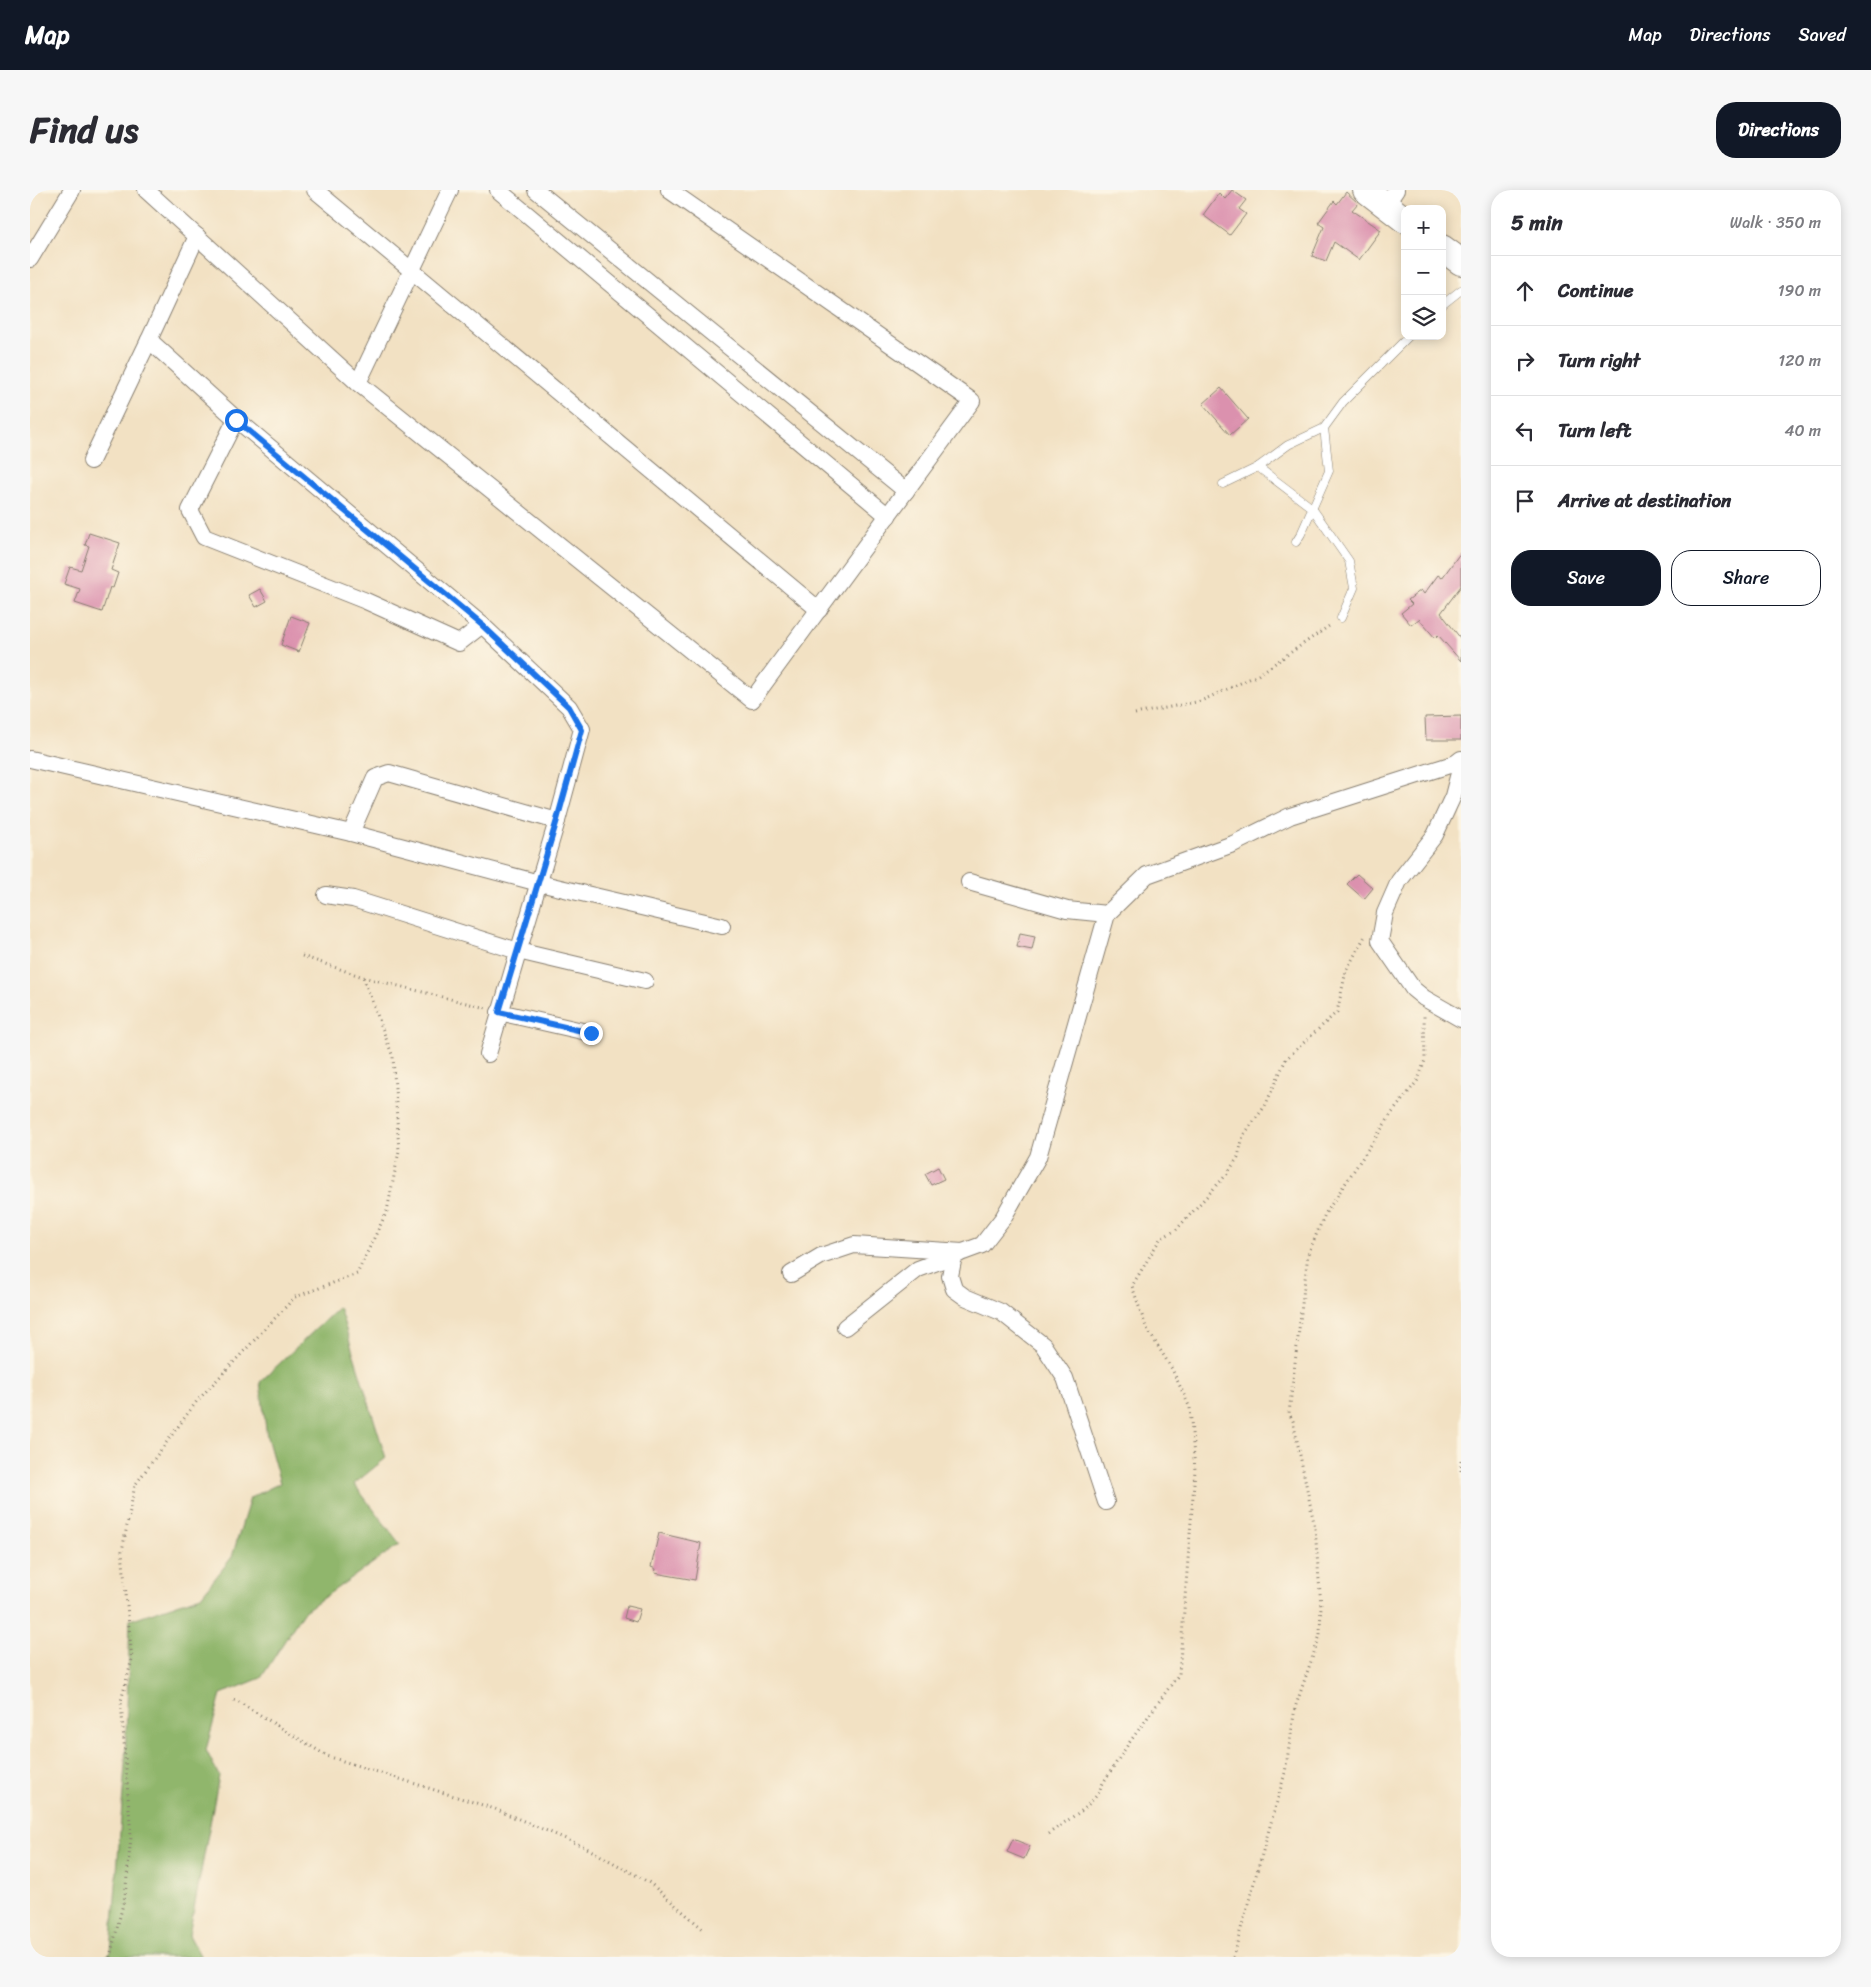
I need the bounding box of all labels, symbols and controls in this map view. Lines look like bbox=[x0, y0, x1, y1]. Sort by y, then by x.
text: Map bbox=[25, 14, 69, 56]
text: Map bbox=[1629, 19, 1662, 51]
text: Directions bbox=[1690, 19, 1771, 51]
text: Saved bbox=[1799, 19, 1846, 51]
text: Find us bbox=[30, 99, 138, 161]
button: Directions bbox=[1716, 102, 1841, 158]
text: 5 min bbox=[1511, 204, 1563, 242]
map controls bbox=[1401, 205, 1446, 340]
button: + bbox=[1401, 205, 1446, 250]
text: Walk · 350 m bbox=[1730, 208, 1821, 237]
button: − bbox=[1401, 250, 1446, 295]
text: Continue bbox=[1558, 274, 1634, 307]
text: 190 m bbox=[1778, 276, 1821, 305]
icon: ahead bbox=[1511, 277, 1539, 305]
button: layers bbox=[1401, 295, 1446, 340]
text: Turn right bbox=[1558, 344, 1640, 377]
text: 120 m bbox=[1778, 346, 1821, 375]
icon: right bbox=[1511, 347, 1539, 375]
route start bbox=[225, 409, 248, 432]
text: Turn left bbox=[1558, 414, 1631, 447]
text: 40 m bbox=[1784, 416, 1821, 445]
icon: left bbox=[1511, 417, 1539, 445]
text: Arrive at destination bbox=[1558, 484, 1731, 517]
icon: arrive bbox=[1511, 487, 1539, 515]
button: Save bbox=[1511, 550, 1661, 606]
button: Share bbox=[1671, 550, 1821, 606]
route end bbox=[580, 1022, 603, 1045]

